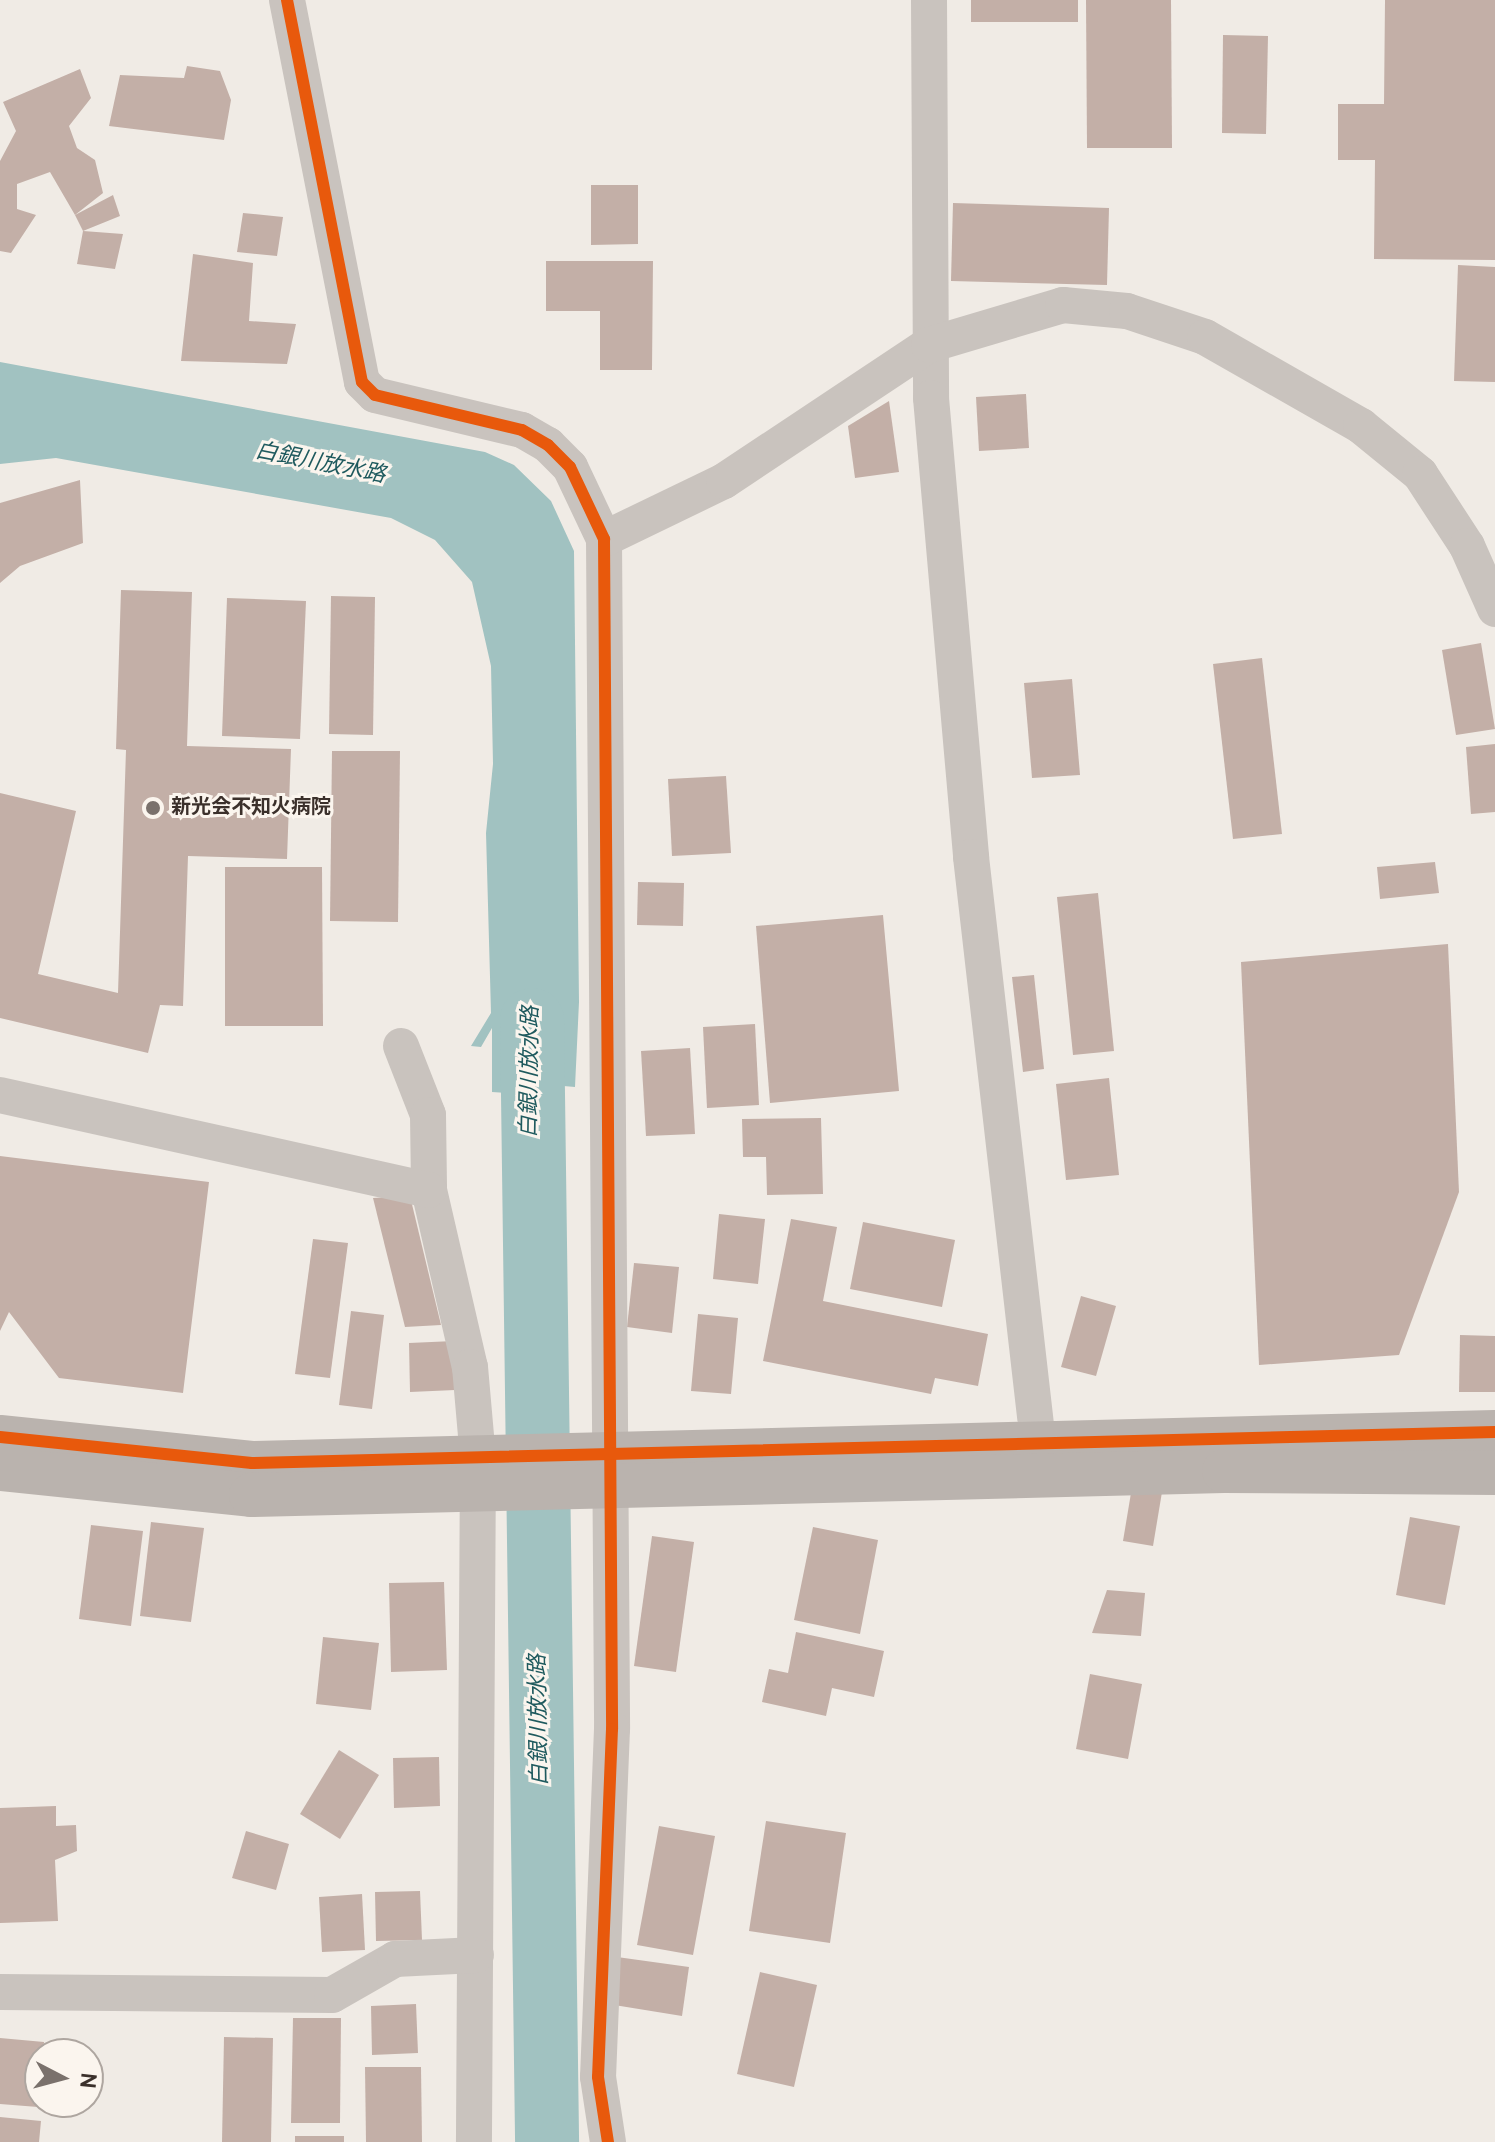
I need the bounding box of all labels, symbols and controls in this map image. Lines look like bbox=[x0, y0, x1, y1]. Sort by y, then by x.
water label: 白銀川放水路 bbox=[253, 438, 387, 490]
place label: 新光会不知火病院 bbox=[171, 796, 331, 820]
marker: 新光会不知火病院 bbox=[142, 797, 164, 819]
water label: 白銀川放水路 bbox=[517, 1006, 545, 1138]
water label: 白銀川放水路 bbox=[526, 1654, 554, 1786]
north arrow bbox=[24, 2038, 104, 2118]
text: N bbox=[72, 2071, 101, 2090]

